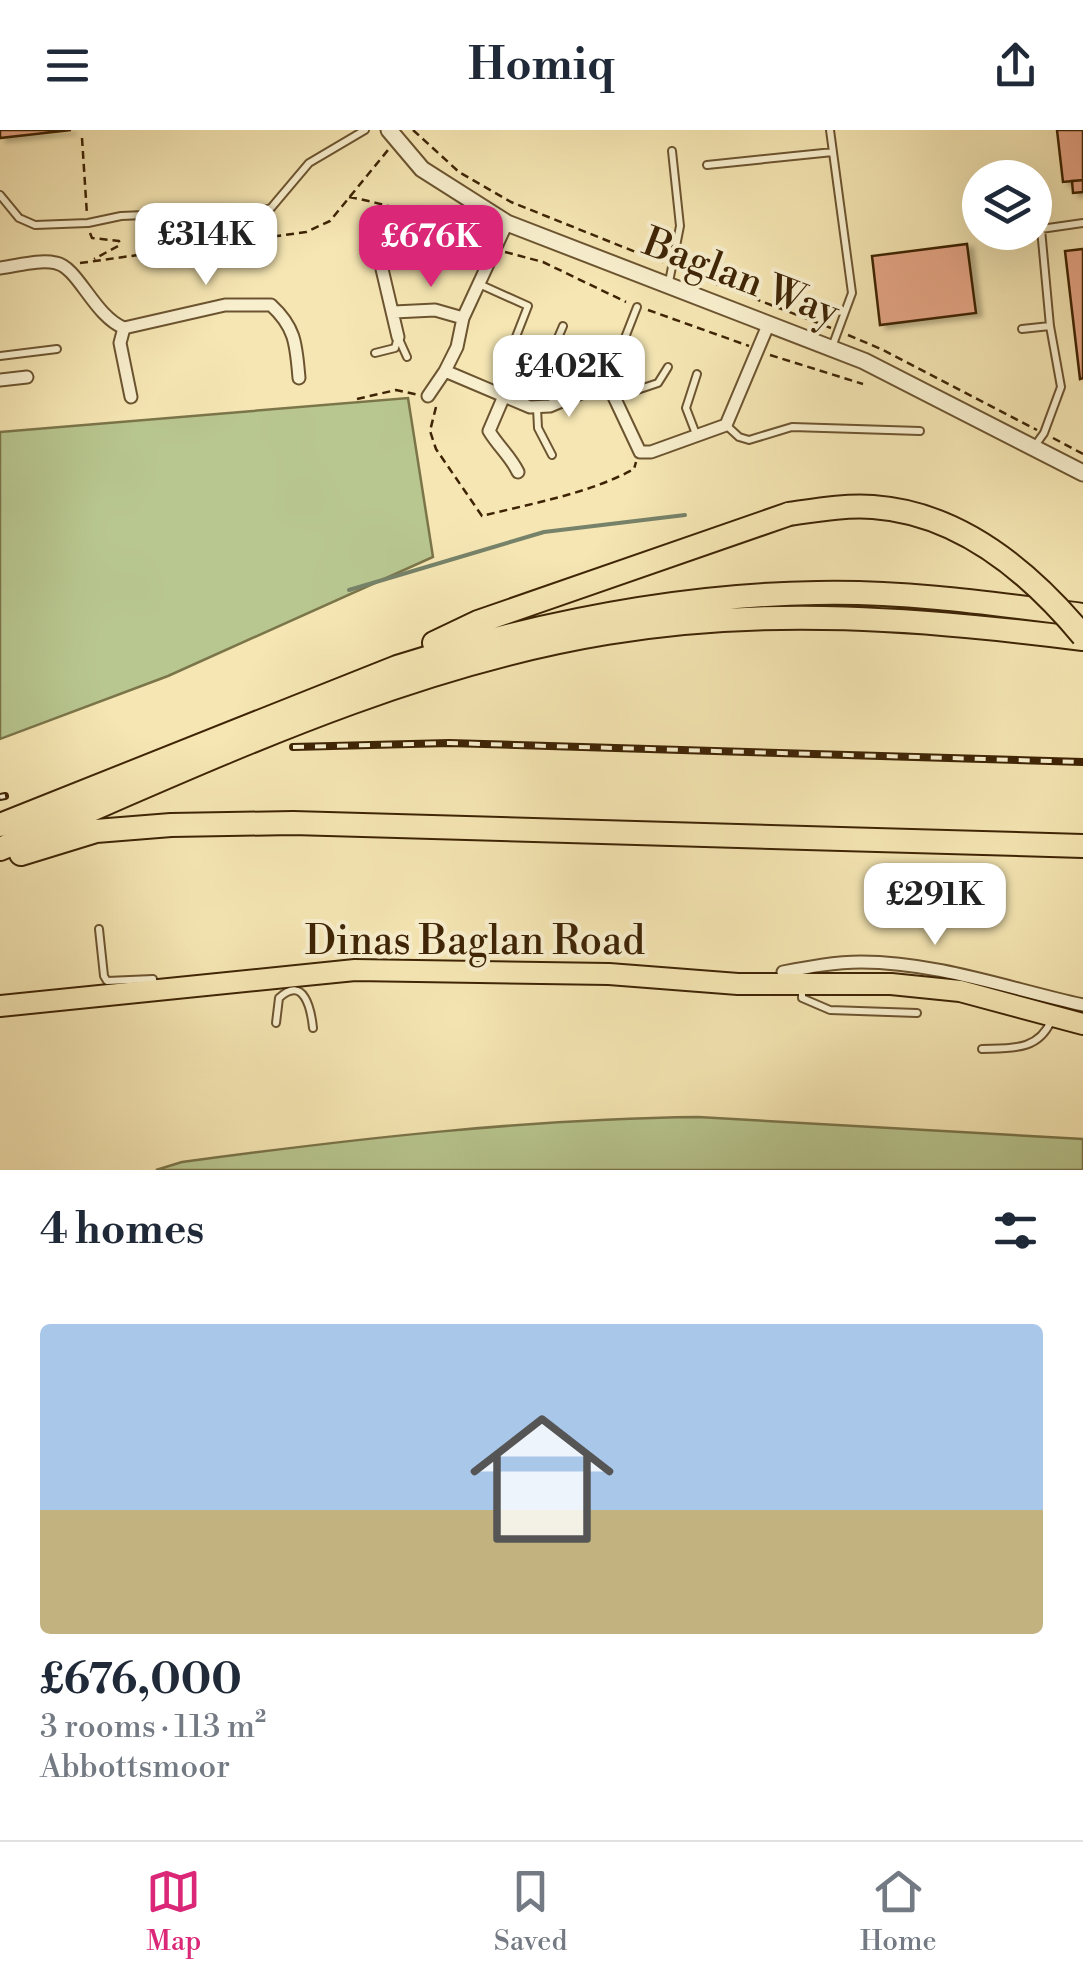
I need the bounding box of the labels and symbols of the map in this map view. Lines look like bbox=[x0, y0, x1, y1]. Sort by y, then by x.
pin: £314K bbox=[136, 203, 276, 288]
pin: £676K bbox=[361, 205, 501, 290]
street label: Baglan Way bbox=[634, 217, 847, 339]
pin: £402K bbox=[499, 335, 639, 420]
pin: £291K bbox=[865, 863, 1005, 948]
street label: Dinas Baglan Road bbox=[305, 917, 645, 968]

